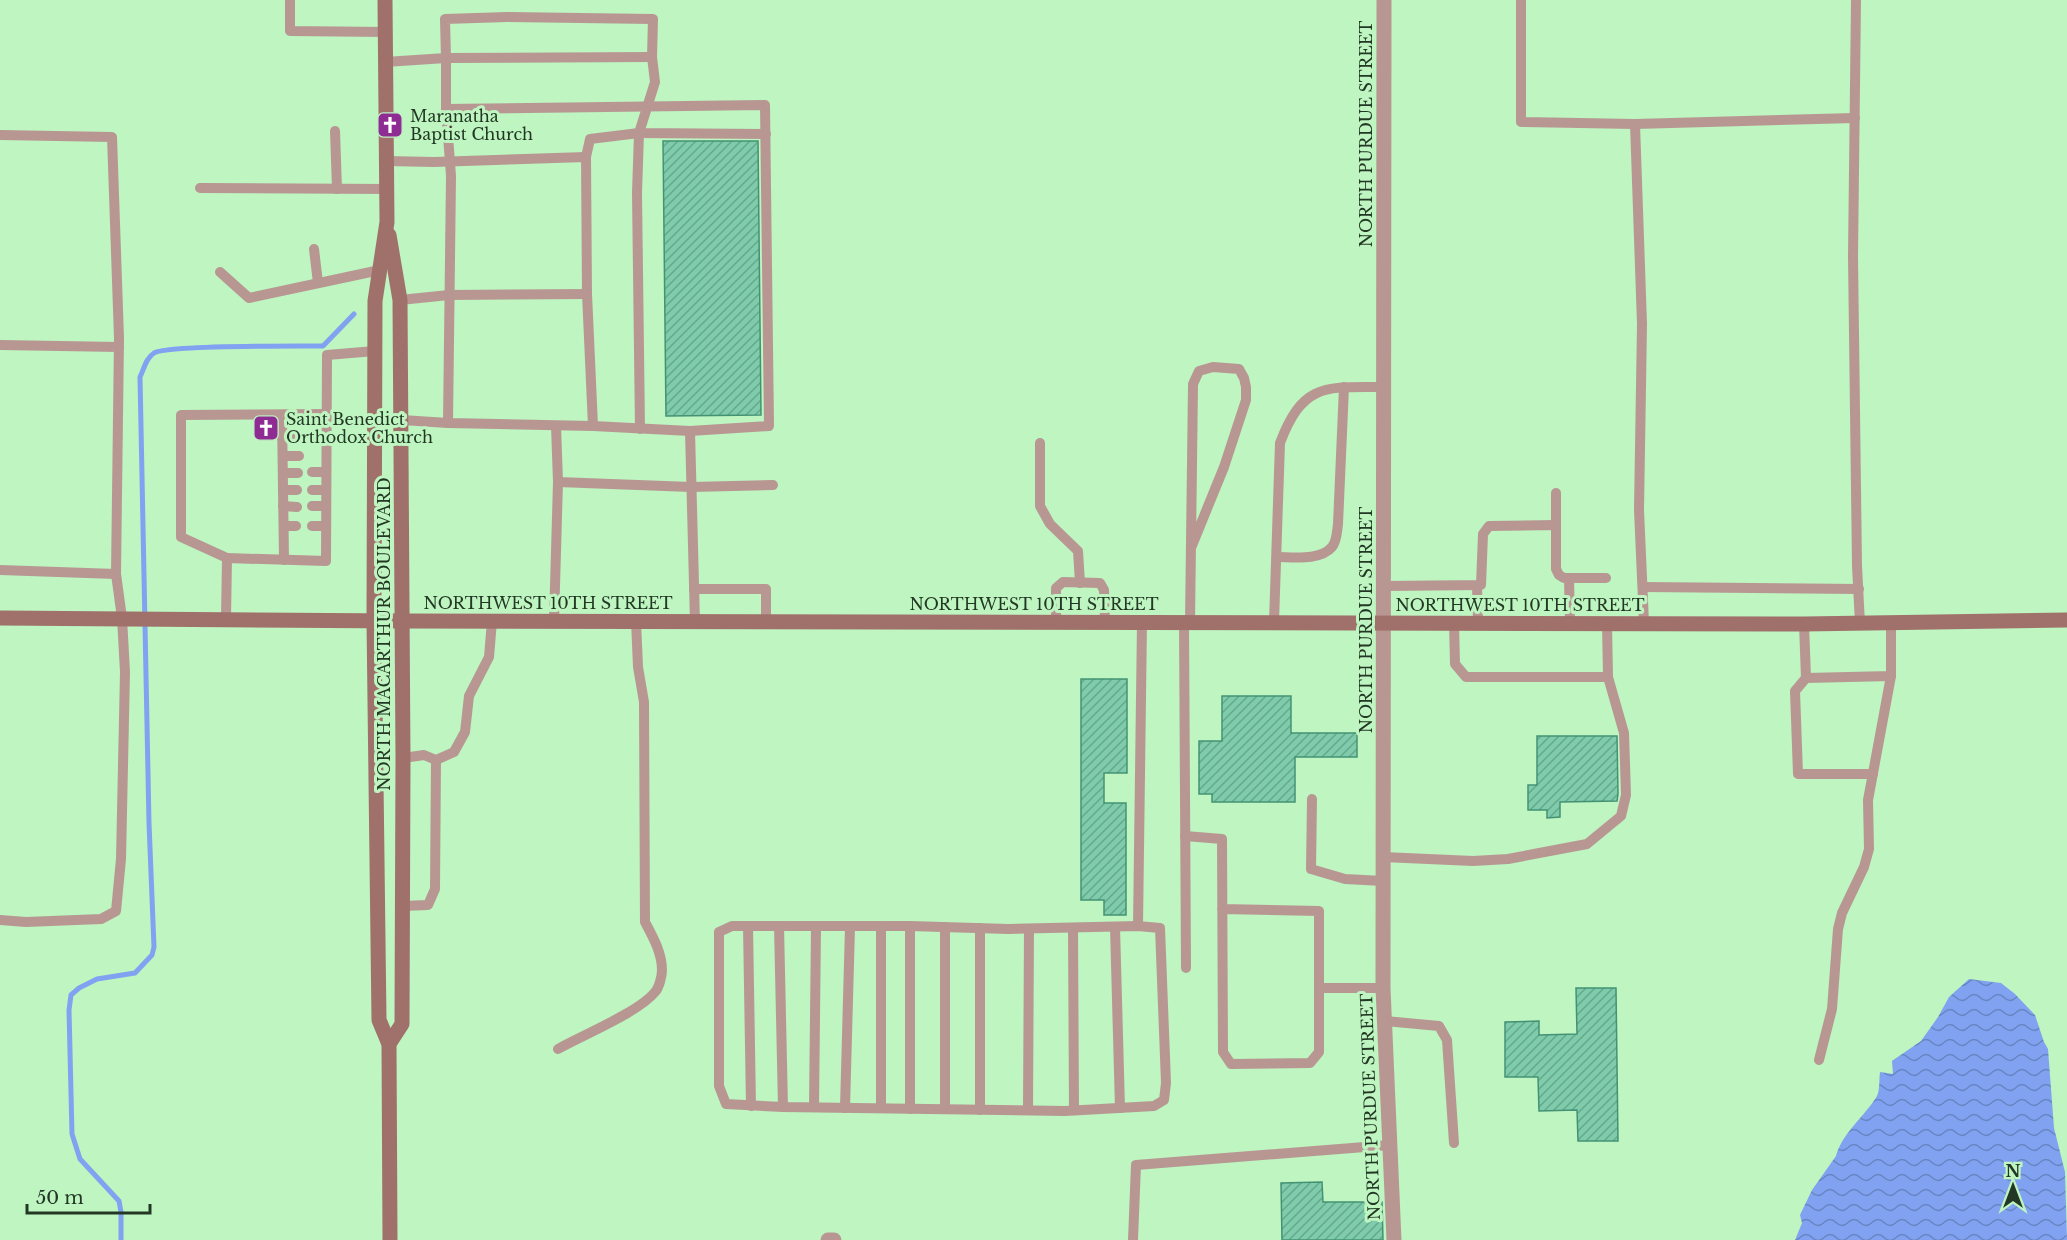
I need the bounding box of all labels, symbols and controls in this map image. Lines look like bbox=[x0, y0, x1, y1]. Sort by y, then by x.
street label: NORTH PURDUE STREET bbox=[1356, 21, 1376, 247]
place label: Maranatha Baptist Church bbox=[410, 106, 533, 144]
church icon: Maranatha Baptist Church bbox=[375, 110, 405, 140]
place label: Saint Benedict Orthodox Church bbox=[286, 409, 433, 447]
church icon: Saint Benedict Orthodox Church bbox=[251, 413, 281, 443]
street label: NORTH MACARTHUR BOULEVARD bbox=[374, 477, 394, 791]
street label: NORTH PURDUE STREET bbox=[1356, 507, 1376, 733]
street label: NORTHWEST 10TH STREET bbox=[423, 593, 673, 613]
street label: NORTHWEST 10TH STREET bbox=[909, 594, 1159, 614]
street label: NORTHWEST 10TH STREET bbox=[1395, 595, 1645, 615]
street label: NORTH PURDUE STREET bbox=[1356, 993, 1384, 1221]
north arrow bbox=[1983, 1156, 2043, 1216]
text: N bbox=[2005, 1161, 2021, 1181]
scale bar bbox=[27, 1177, 150, 1215]
text: 50 m bbox=[36, 1187, 84, 1209]

